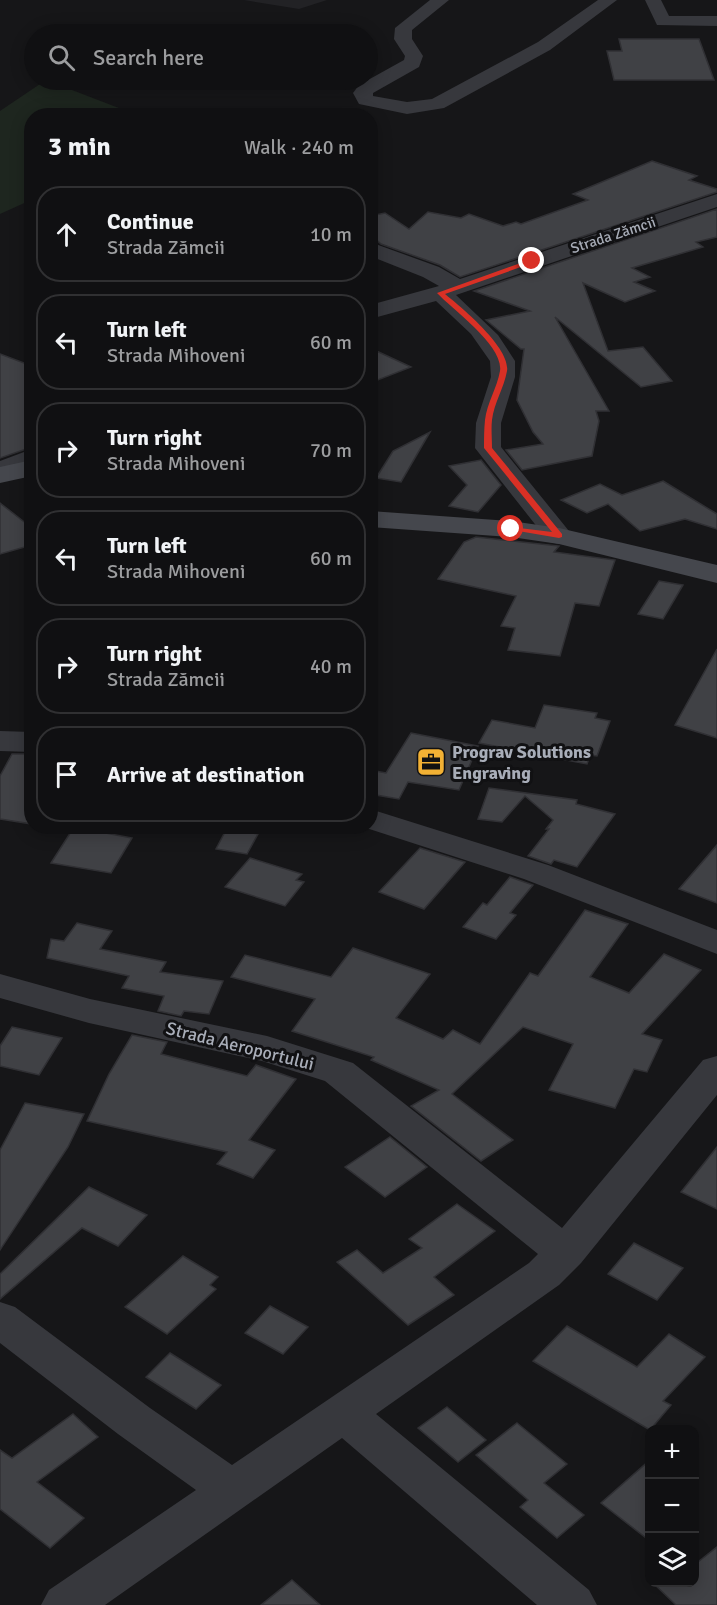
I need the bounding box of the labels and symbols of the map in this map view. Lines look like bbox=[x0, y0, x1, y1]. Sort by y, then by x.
street label: Strada Zămcii bbox=[568, 213, 658, 257]
route end bbox=[518, 247, 544, 273]
route start bbox=[497, 515, 523, 541]
place label: Prograv Solutions Engraving bbox=[452, 741, 591, 784]
office icon: Prograv Solutions Engraving bbox=[415, 746, 447, 778]
street label: Strada Aeroportului bbox=[164, 1017, 316, 1075]

